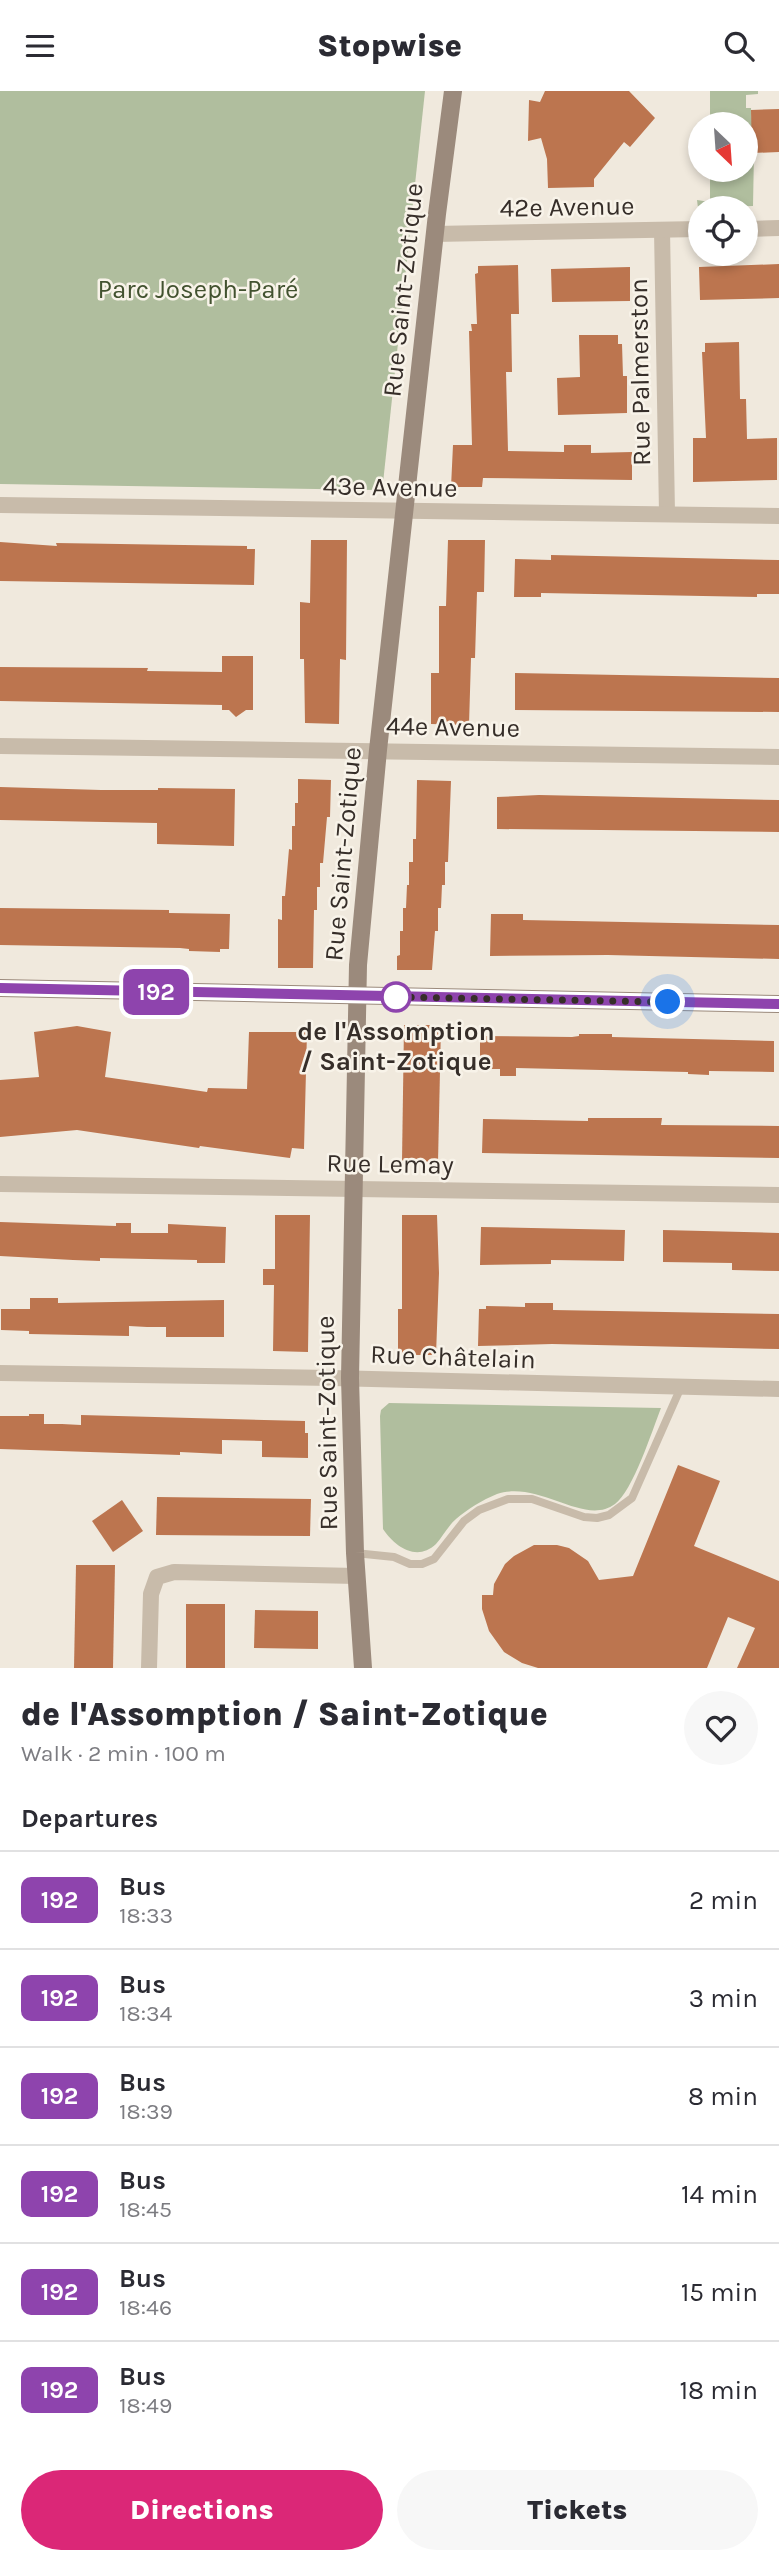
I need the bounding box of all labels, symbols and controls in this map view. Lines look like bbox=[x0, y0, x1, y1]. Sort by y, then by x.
icon: menu bbox=[21, 27, 59, 65]
text: Stopwise bbox=[317, 27, 462, 64]
icon: search bbox=[720, 27, 758, 65]
north arrow bbox=[688, 112, 758, 182]
map controls bbox=[688, 112, 758, 266]
street label: Rue Saint-Zotique bbox=[376, 182, 430, 398]
street label: 42e Avenue bbox=[499, 190, 635, 224]
button: locate bbox=[688, 196, 758, 266]
park label: Parc Joseph-Paré bbox=[98, 274, 298, 305]
street label: Rue Palmerston bbox=[623, 278, 657, 466]
street label: 43e Avenue bbox=[322, 470, 458, 504]
street label: 44e Avenue bbox=[386, 710, 520, 744]
street label: Rue Saint-Zotique bbox=[318, 746, 368, 962]
line badge: 192 bbox=[116, 969, 196, 1015]
text: 192 bbox=[137, 978, 175, 1006]
marker: de l'Assomption / Saint-Zotique bbox=[381, 982, 411, 1012]
your location bbox=[650, 984, 685, 1019]
place label: de l'Assomption / Saint-Zotique bbox=[297, 1016, 495, 1077]
street label: Rue Lemay bbox=[326, 1147, 454, 1181]
street label: Rue Saint-Zotique bbox=[310, 1315, 344, 1531]
street label: Rue Châtelain bbox=[370, 1339, 536, 1375]
button: heart bbox=[684, 1691, 758, 1765]
text: de l'Assomption / Saint-Zotique bbox=[21, 1695, 548, 1733]
text: Walk · 2 min · 100 m bbox=[21, 1740, 226, 1767]
text: Departures bbox=[21, 1803, 158, 1834]
text: Bus bbox=[119, 1871, 166, 1902]
text: 2 min bbox=[689, 1885, 758, 1916]
text: 192 bbox=[41, 1886, 78, 1914]
text: 18:33 bbox=[119, 1902, 173, 1929]
text: Bus bbox=[119, 1969, 166, 2000]
text: 3 min bbox=[689, 1983, 758, 2014]
text: 192 bbox=[41, 1984, 78, 2012]
text: 18:34 bbox=[119, 2000, 172, 2027]
text: Bus bbox=[119, 2067, 166, 2098]
text: 8 min bbox=[688, 2081, 758, 2112]
text: 192 bbox=[41, 2082, 78, 2110]
text: 18:39 bbox=[119, 2098, 173, 2125]
text: Bus bbox=[119, 2165, 166, 2196]
text: 14 min bbox=[681, 2179, 758, 2210]
text: 192 bbox=[41, 2180, 78, 2208]
text: 18:45 bbox=[119, 2196, 172, 2223]
text: Bus bbox=[119, 2263, 166, 2294]
text: 15 min bbox=[681, 2277, 758, 2308]
text: 192 bbox=[41, 2278, 78, 2306]
text: 18:46 bbox=[119, 2294, 172, 2321]
text: Bus bbox=[119, 2361, 166, 2392]
text: 18 min bbox=[679, 2375, 758, 2406]
text: 192 bbox=[41, 2376, 78, 2404]
text: 18:49 bbox=[119, 2392, 172, 2419]
button: Directions bbox=[21, 2470, 383, 2550]
button: Tickets bbox=[397, 2470, 758, 2550]

